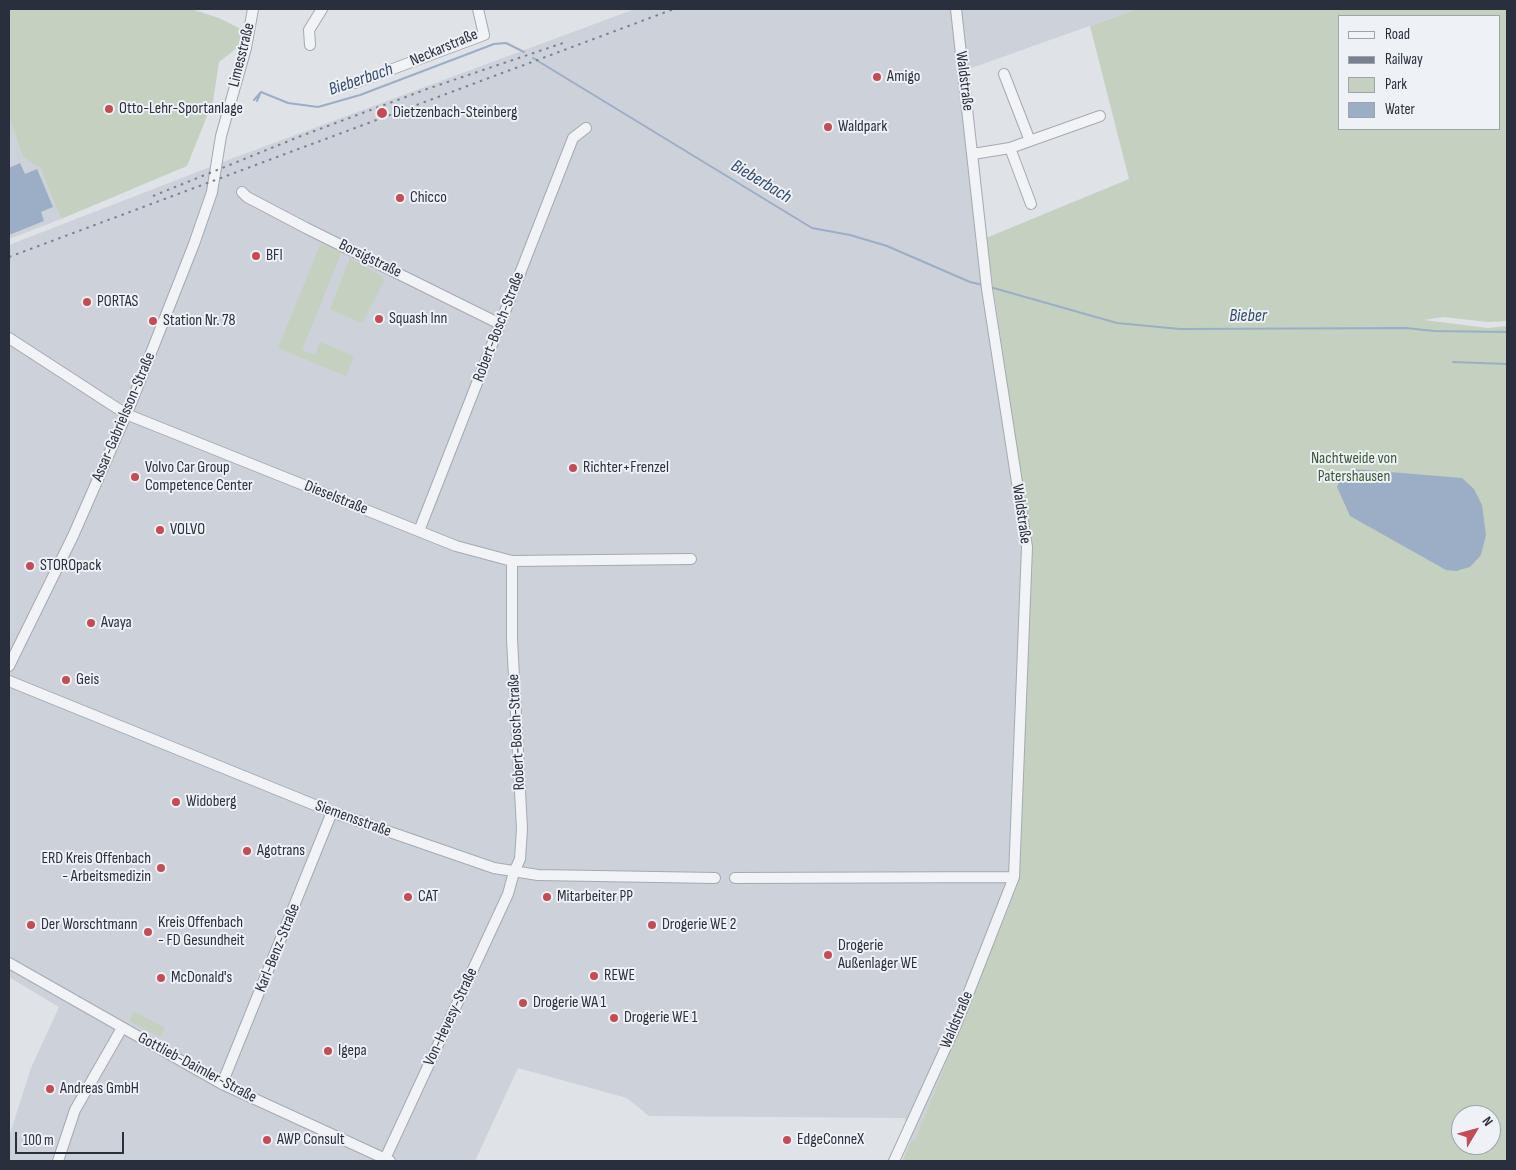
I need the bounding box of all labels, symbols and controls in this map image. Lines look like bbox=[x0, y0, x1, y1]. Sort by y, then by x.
legend bbox=[1338, 15, 1501, 130]
street label: Limesstraße bbox=[225, 21, 259, 89]
street label: Neckarstraße bbox=[407, 25, 481, 71]
text: Road bbox=[1385, 25, 1410, 44]
street label: Waldstraße bbox=[951, 50, 977, 112]
text: Railway bbox=[1385, 50, 1423, 69]
water label: Bieberbach bbox=[326, 59, 396, 101]
place label: Amigo bbox=[887, 67, 920, 87]
marker: Amigo bbox=[871, 71, 883, 83]
text: Park bbox=[1385, 75, 1407, 94]
place label: Otto-Lehr-Sportanlage bbox=[119, 99, 243, 119]
text: Water bbox=[1385, 100, 1415, 119]
marker: Otto-Lehr-Sportanlage bbox=[103, 103, 115, 115]
place label: Dietzenbach-Steinberg bbox=[393, 103, 517, 123]
marker: Dietzenbach-Steinberg bbox=[375, 106, 389, 120]
place label: Waldpark bbox=[838, 117, 887, 137]
marker: Waldpark bbox=[822, 121, 834, 133]
water label: Bieberbach bbox=[727, 156, 795, 208]
place label: Chicco bbox=[410, 188, 447, 208]
marker: Chicco bbox=[394, 192, 406, 204]
street label: Borsigstraße bbox=[335, 236, 405, 282]
place label: BFI bbox=[266, 246, 283, 266]
marker: BFI bbox=[250, 250, 262, 262]
street label: Robert-Bosch-Straße bbox=[469, 269, 529, 385]
place label: PORTAS bbox=[97, 292, 138, 312]
marker: PORTAS bbox=[81, 296, 93, 308]
water label: Bieber bbox=[1229, 305, 1267, 327]
place label: Squash Inn bbox=[389, 309, 447, 329]
place label: Station Nr. 78 bbox=[163, 311, 235, 331]
marker: Squash Inn bbox=[373, 313, 385, 325]
marker: Station Nr. 78 bbox=[147, 315, 159, 327]
street label: Assar-Gabrielsson-Straße bbox=[88, 350, 160, 484]
park label: Nachtweide von Patershausen bbox=[1311, 449, 1397, 487]
place label: Volvo Car Group Competence Center bbox=[145, 458, 253, 496]
place label: Richter+Frenzel bbox=[583, 458, 669, 478]
marker: Richter+Frenzel bbox=[567, 462, 579, 474]
marker: Volvo Car Group Competence Center bbox=[129, 471, 141, 483]
street label: Dieselstraße bbox=[301, 477, 371, 519]
street label: Waldstraße bbox=[1007, 483, 1035, 545]
place label: VOLVO bbox=[170, 520, 205, 540]
marker: VOLVO bbox=[154, 524, 166, 536]
place label: STOROpack bbox=[40, 556, 101, 576]
marker: STOROpack bbox=[24, 560, 36, 572]
place label: Avaya bbox=[101, 613, 132, 633]
marker: Avaya bbox=[85, 617, 97, 629]
place label: Geis bbox=[76, 670, 99, 690]
street label: Robert-Bosch-Straße bbox=[504, 673, 530, 791]
marker: Geis bbox=[60, 674, 72, 686]
place label: Widoberg bbox=[186, 792, 236, 812]
marker: Widoberg bbox=[170, 796, 182, 808]
street label: Siemensstraße bbox=[312, 796, 394, 842]
place label: Agotrans bbox=[257, 841, 305, 861]
marker: Agotrans bbox=[241, 845, 253, 857]
place label: ERD Kreis Offenbach - Arbeitsmedizin bbox=[41, 849, 151, 887]
marker: ERD Kreis Offenbach - Arbeitsmedizin bbox=[155, 862, 167, 874]
place label: CAT bbox=[418, 887, 438, 907]
place label: Mitarbeiter PP bbox=[557, 887, 633, 907]
marker: CAT bbox=[402, 891, 414, 903]
marker: Mitarbeiter PP bbox=[541, 891, 553, 903]
street label: Karl-Benz-Straße bbox=[251, 901, 305, 995]
place label: Kreis Offenbach - FD Gesundheit bbox=[158, 913, 245, 951]
place label: Der Worschtmann bbox=[41, 915, 138, 935]
place label: Drogerie WE 2 bbox=[662, 915, 736, 935]
marker: Der Worschtmann bbox=[25, 919, 37, 931]
marker: Drogerie WE 2 bbox=[646, 919, 658, 931]
marker: Kreis Offenbach - FD Gesundheit bbox=[142, 926, 154, 938]
place label: Drogerie Außenlager WE bbox=[838, 936, 918, 974]
marker: Drogerie Außenlager WE bbox=[822, 949, 834, 961]
street label: Von-Hevesy-Straße bbox=[420, 965, 482, 1069]
place label: REWE bbox=[604, 966, 635, 986]
place label: McDonald's bbox=[171, 968, 232, 988]
marker: REWE bbox=[588, 970, 600, 982]
marker: McDonald's bbox=[155, 972, 167, 984]
street label: Waldstraße bbox=[936, 989, 978, 1051]
place label: Drogerie WA 1 bbox=[533, 993, 606, 1013]
marker: Drogerie WA 1 bbox=[517, 997, 529, 1009]
place label: Drogerie WE 1 bbox=[624, 1008, 697, 1028]
marker: Drogerie WE 1 bbox=[608, 1012, 620, 1024]
street label: Gottlieb-Daimler-Straße bbox=[134, 1029, 260, 1107]
place label: Igepa bbox=[338, 1041, 367, 1061]
marker: Igepa bbox=[322, 1045, 334, 1057]
place label: Andreas GmbH bbox=[60, 1079, 139, 1099]
marker: Andreas GmbH bbox=[44, 1083, 56, 1095]
north arrow bbox=[1451, 1105, 1501, 1155]
text: N bbox=[1479, 1113, 1497, 1129]
scale bar bbox=[18, 1122, 126, 1154]
place label: AWP Consult bbox=[277, 1130, 345, 1150]
place label: EdgeConneX bbox=[797, 1130, 864, 1150]
text: 100 m bbox=[23, 1131, 54, 1150]
marker: AWP Consult bbox=[261, 1134, 273, 1146]
marker: EdgeConneX bbox=[781, 1134, 793, 1146]

